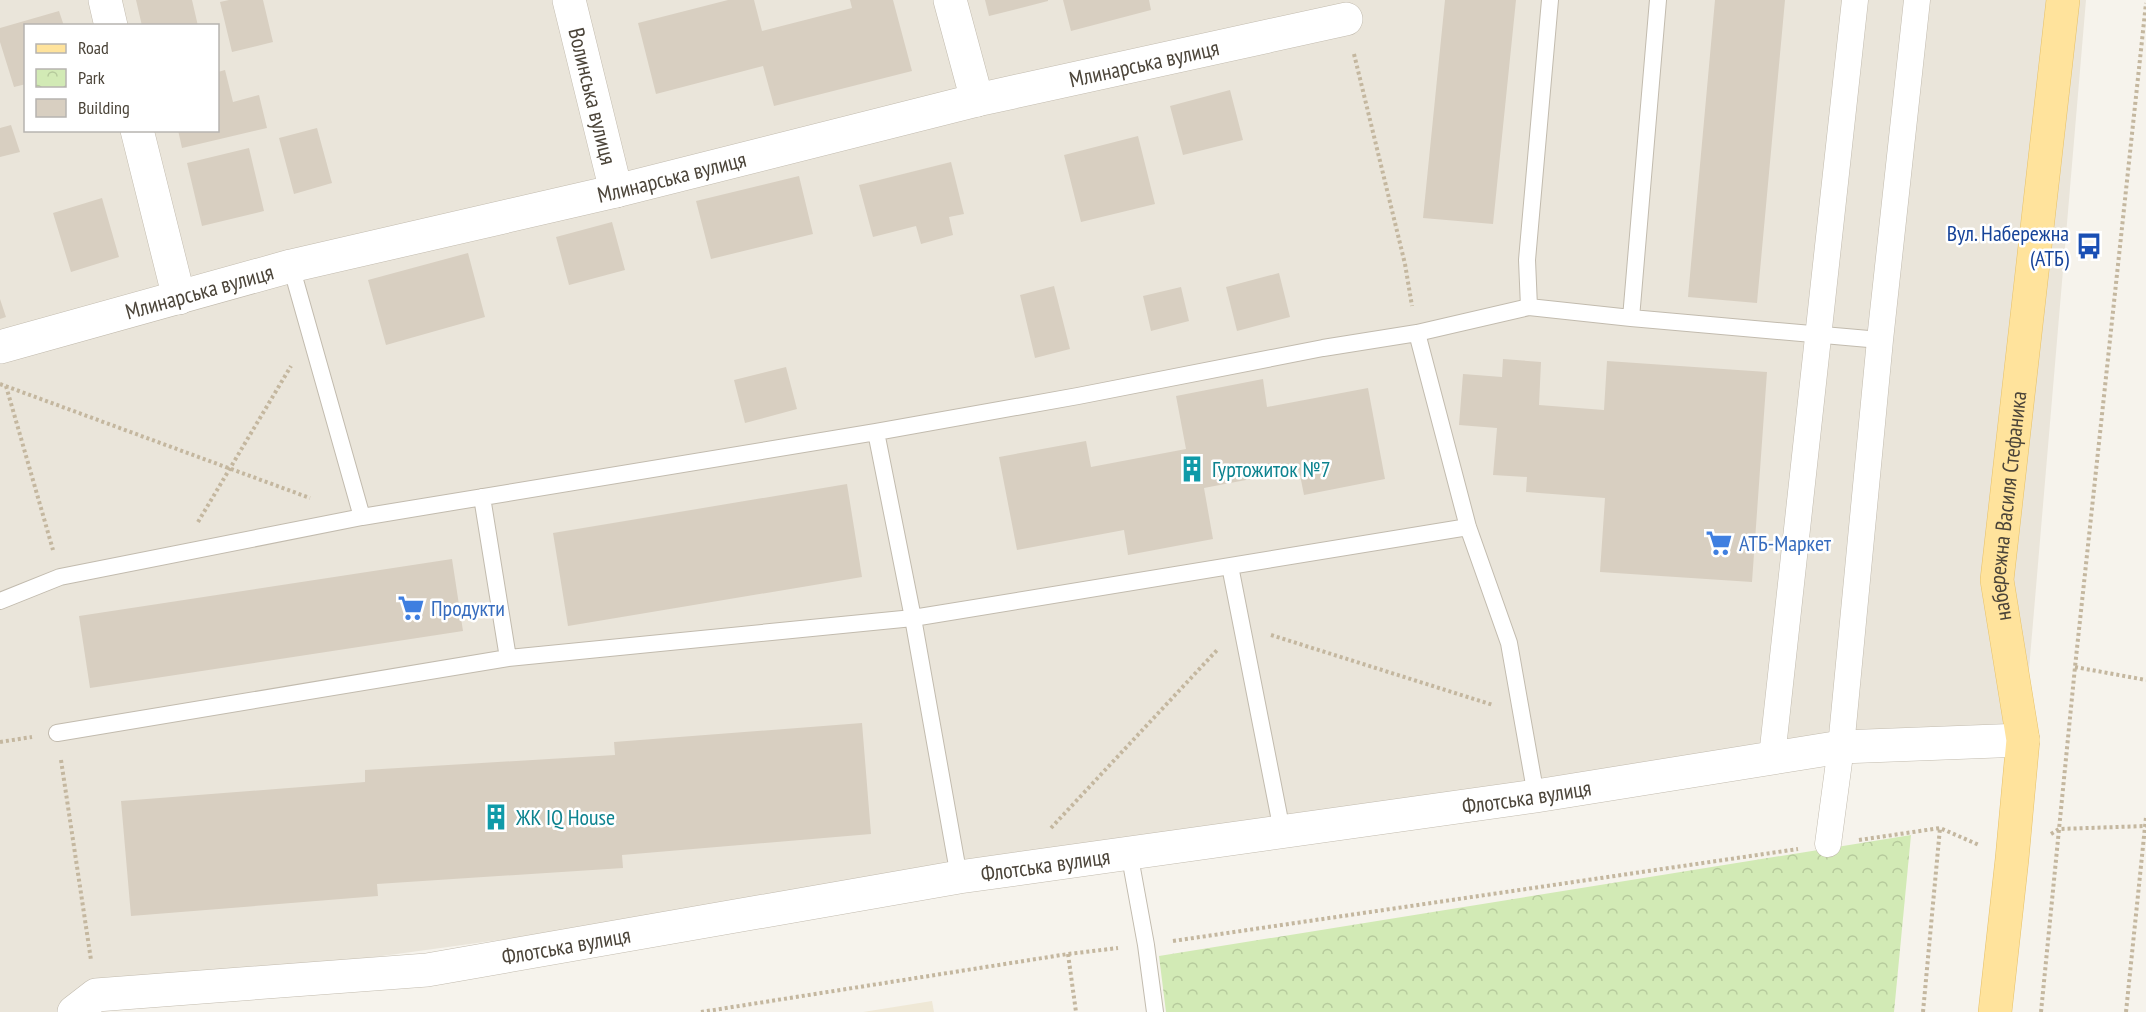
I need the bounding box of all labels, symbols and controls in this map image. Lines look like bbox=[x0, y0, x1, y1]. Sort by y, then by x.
legend bbox=[24, 24, 219, 132]
street label: Волинська вулиця bbox=[562, 25, 623, 167]
street label: Млинарська вулиця bbox=[1067, 33, 1222, 93]
text: Road bbox=[78, 36, 109, 59]
text: Park bbox=[78, 66, 105, 89]
text: Building bbox=[78, 96, 130, 119]
street label: Млинарська вулиця bbox=[594, 145, 749, 209]
place label: Вул. Набережна (АТБ) bbox=[1947, 219, 2070, 272]
bus stop icon: Вул. Набережна (АТБ) bbox=[2074, 231, 2104, 261]
street label: Млинарська вулиця bbox=[122, 258, 277, 325]
street label: набережна Василя Стефаника bbox=[1983, 389, 2032, 623]
building icon: Гуртожиток №7 bbox=[1177, 454, 1207, 484]
place label: Гуртожиток №7 bbox=[1212, 455, 1331, 483]
supermarket icon: АТБ-Маркет bbox=[1704, 528, 1734, 558]
place label: АТБ-Маркет bbox=[1739, 529, 1832, 557]
supermarket icon: Продукти bbox=[396, 593, 426, 623]
place label: Продукти bbox=[431, 594, 505, 622]
street label: Флотська вулиця bbox=[1460, 773, 1593, 820]
building icon: ЖК IQ House bbox=[481, 802, 511, 832]
place label: ЖК IQ House bbox=[515, 803, 615, 831]
street label: Флотська вулиця bbox=[979, 842, 1112, 888]
street label: Флотська вулиця bbox=[500, 921, 633, 971]

